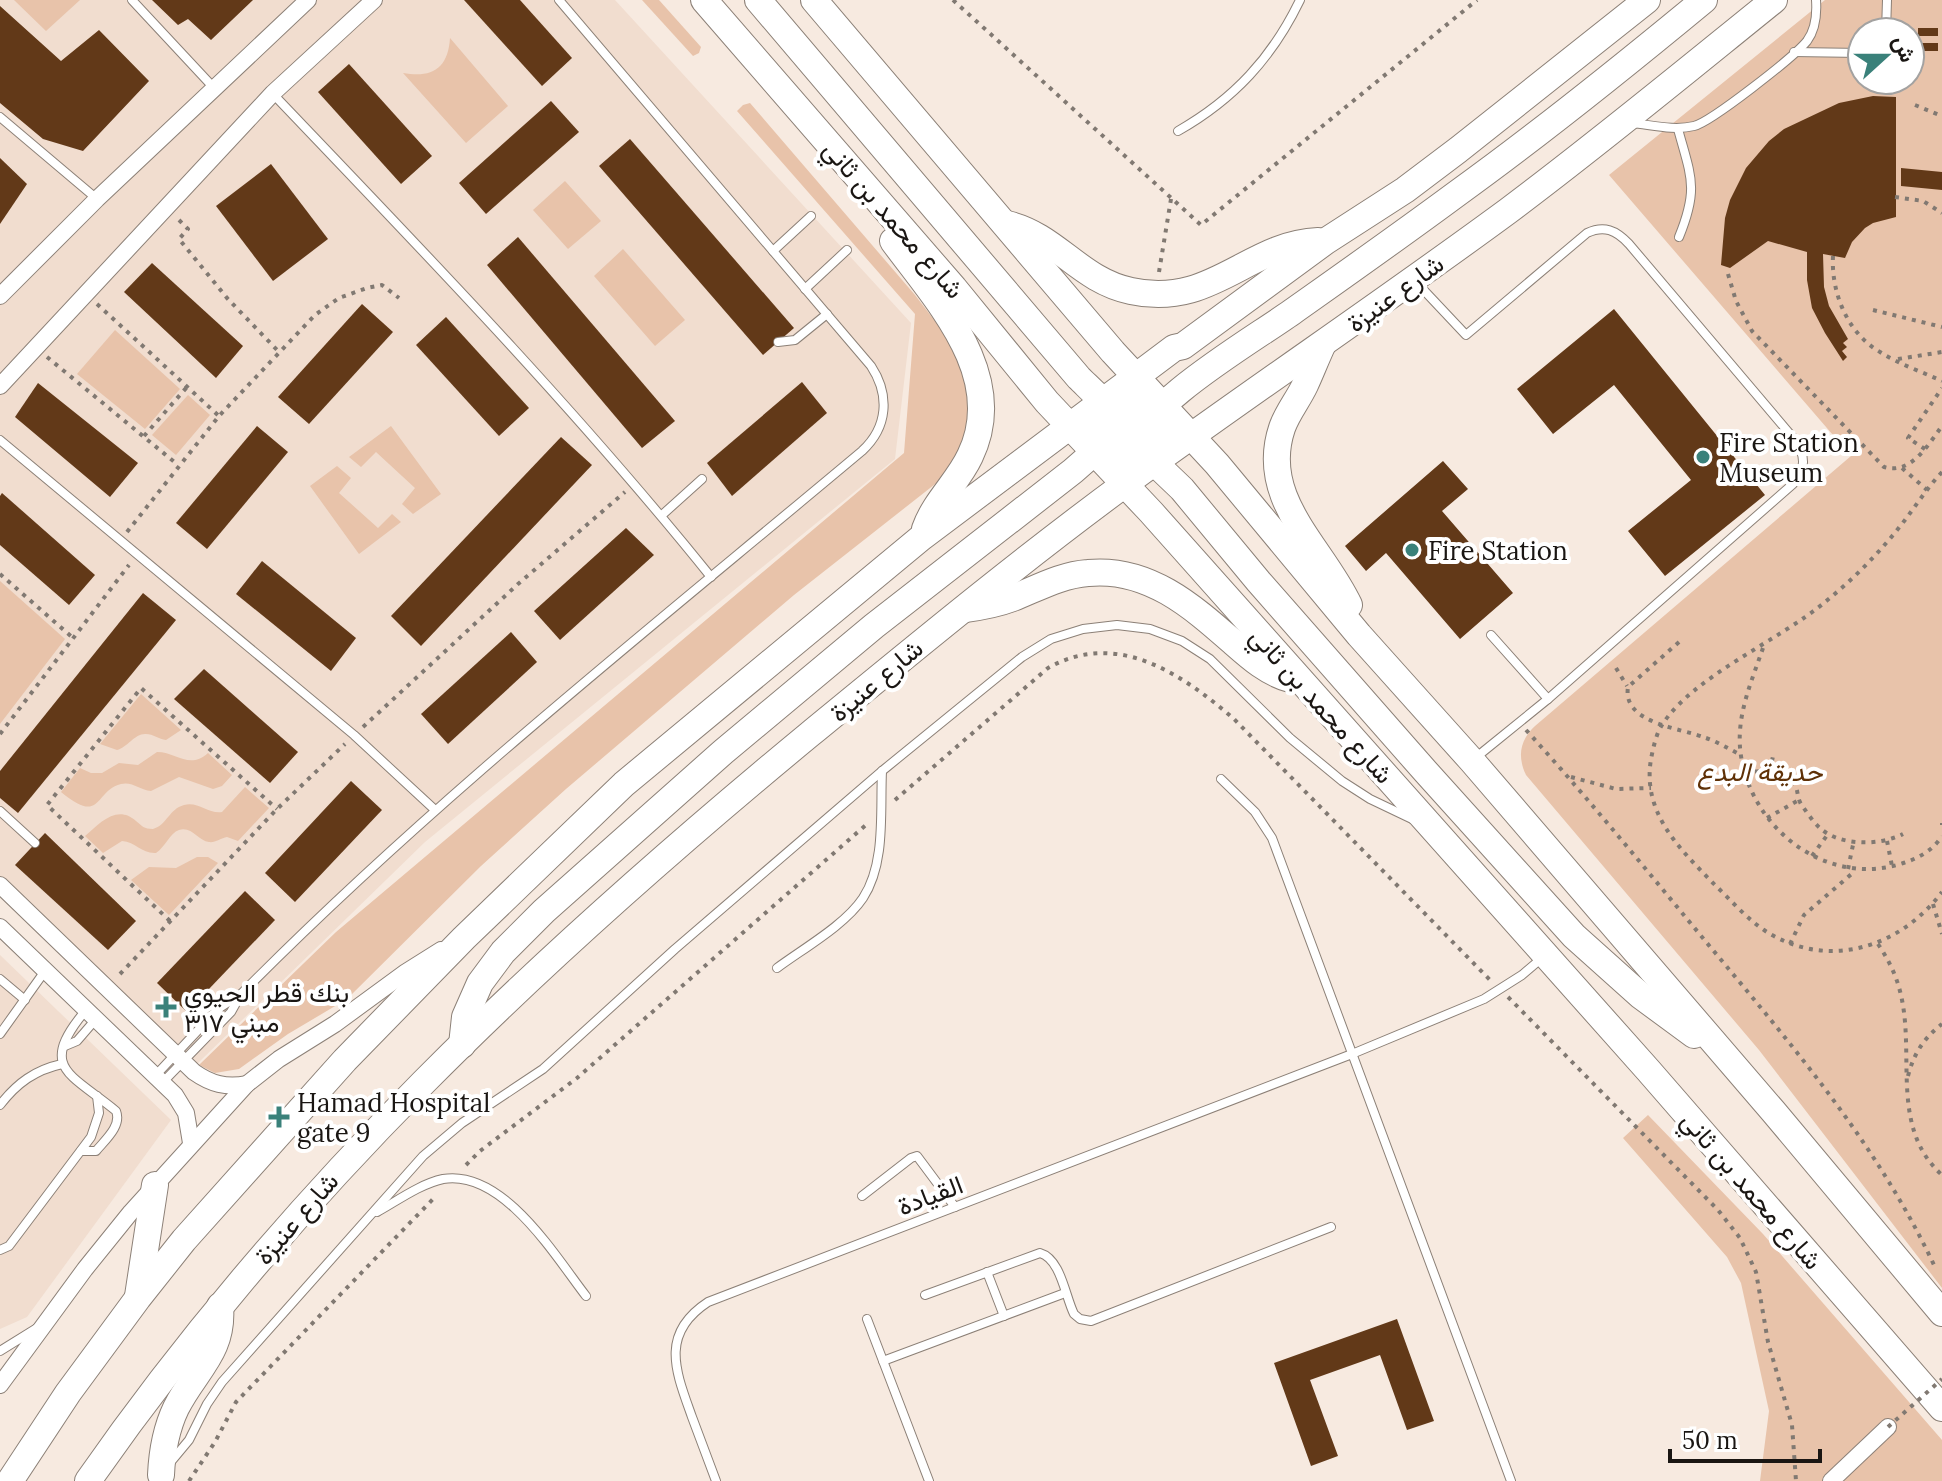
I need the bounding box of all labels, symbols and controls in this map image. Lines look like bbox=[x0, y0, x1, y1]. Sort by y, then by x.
north arrow bbox=[1846, 16, 1926, 96]
text: ش bbox=[1887, 31, 1922, 66]
street label: شارع محمد بن ثاني bbox=[812, 133, 972, 308]
street label: شارع عنيزة bbox=[1340, 247, 1451, 341]
place label: Fire Station Museum bbox=[1719, 426, 1859, 489]
marker: Fire Station Museum bbox=[1694, 448, 1712, 466]
place label: Fire Station bbox=[1428, 534, 1568, 567]
marker: Fire Station bbox=[1403, 541, 1421, 559]
street label: شارع محمد بن ثاني bbox=[1239, 620, 1401, 793]
street label: شارع عنيزة bbox=[823, 631, 931, 730]
park label: حديقة البدع bbox=[1697, 755, 1824, 790]
place label: بنك قطر الحيوي مبني ٣١٧ bbox=[184, 976, 349, 1044]
marker: بنك قطر الحيوي مبني ٣١٧ bbox=[155, 996, 177, 1018]
place label: Hamad Hospital gate 9 bbox=[297, 1086, 490, 1149]
street label: شارع محمد بن ثاني bbox=[1670, 1104, 1830, 1279]
marker: Hamad Hospital gate 9 bbox=[268, 1106, 290, 1128]
street label: شارع عنيزة bbox=[247, 1165, 347, 1272]
street label: القيادة bbox=[893, 1168, 967, 1222]
scale bar bbox=[1670, 1413, 1820, 1463]
text: 50 m bbox=[1682, 1425, 1738, 1456]

